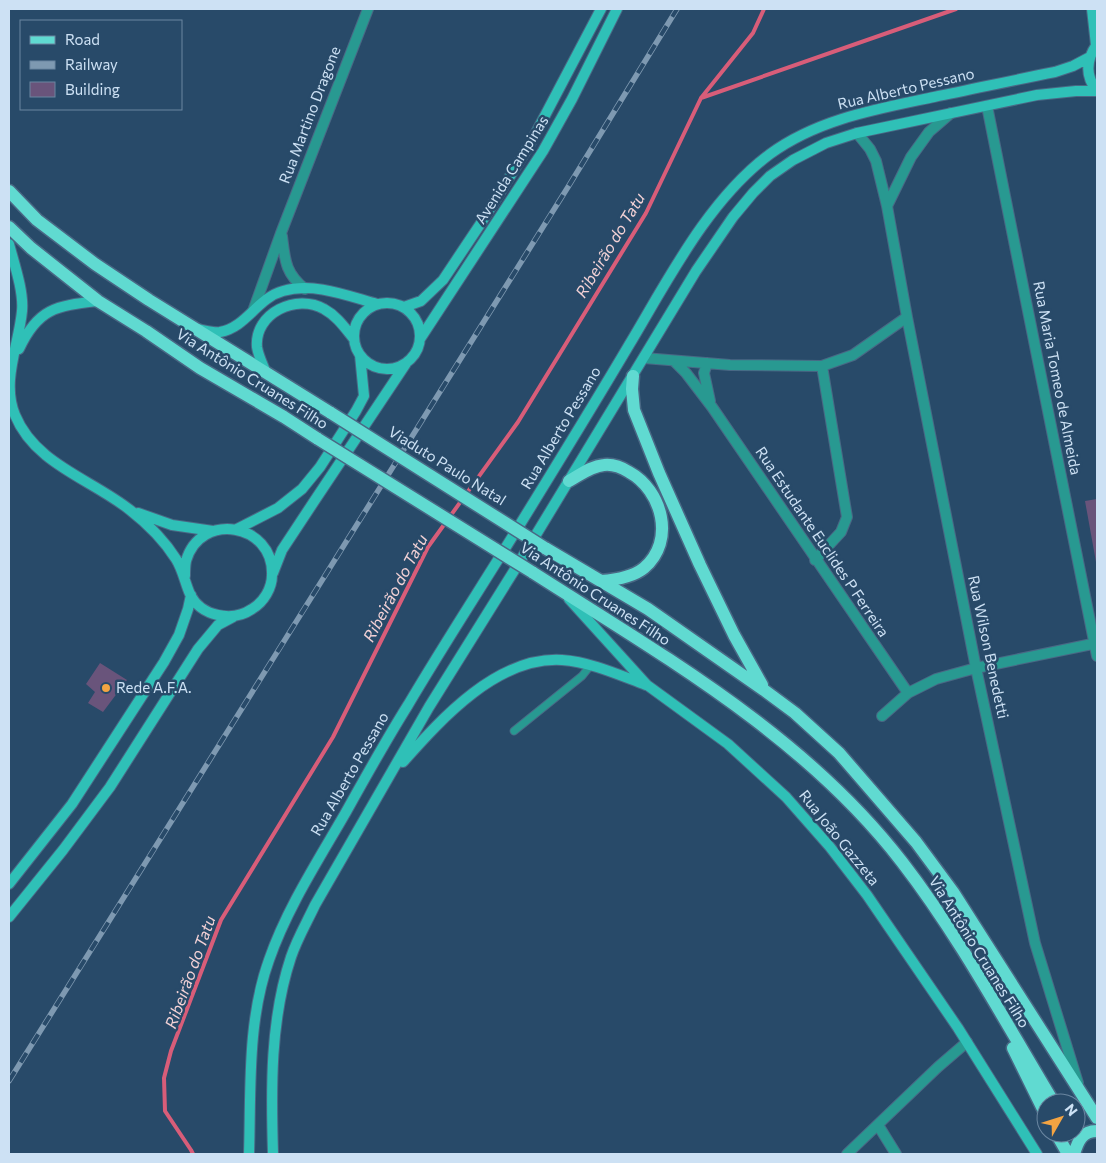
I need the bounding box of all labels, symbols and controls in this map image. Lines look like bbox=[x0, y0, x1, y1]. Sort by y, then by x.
legend bbox=[20, 20, 182, 110]
text: Road bbox=[65, 30, 100, 48]
street label: Rua Martino Dragone bbox=[275, 43, 344, 186]
text: Railway bbox=[65, 55, 118, 73]
street label: Rua Alberto Pessano bbox=[836, 64, 976, 113]
text: Building bbox=[65, 80, 120, 98]
street label: Avenida Campinas bbox=[471, 112, 552, 227]
water label: Ribeirão do Tatu bbox=[571, 189, 648, 300]
street label: Rua Maria Tomeo de Almeida bbox=[1030, 279, 1086, 476]
street label: Via Antônio Cruanes Filho bbox=[173, 324, 332, 432]
street label: Rua Alberto Pessano bbox=[516, 363, 604, 492]
street label: Viaduto Paulo Natal bbox=[385, 422, 510, 509]
street label: Rua Estudante Euclides P Ferreira bbox=[752, 443, 893, 640]
water label: Ribeirão do Tatu bbox=[358, 531, 431, 645]
street label: Via Antônio Cruanes Filho bbox=[517, 538, 674, 649]
street label: Rua Wilson Benedetti bbox=[965, 574, 1013, 720]
place label: Rede A.F.A. bbox=[116, 678, 192, 696]
marker: Rede A.F.A. bbox=[100, 682, 112, 694]
street label: Rua Alberto Pessano bbox=[306, 708, 392, 839]
street label: Rua João Gazzeta bbox=[796, 786, 884, 889]
street label: Via Antônio Cruanes Filho bbox=[926, 872, 1034, 1031]
water label: Ribeirão do Tatu bbox=[160, 913, 219, 1031]
north arrow bbox=[1036, 1093, 1086, 1143]
text: N bbox=[1062, 1100, 1081, 1119]

